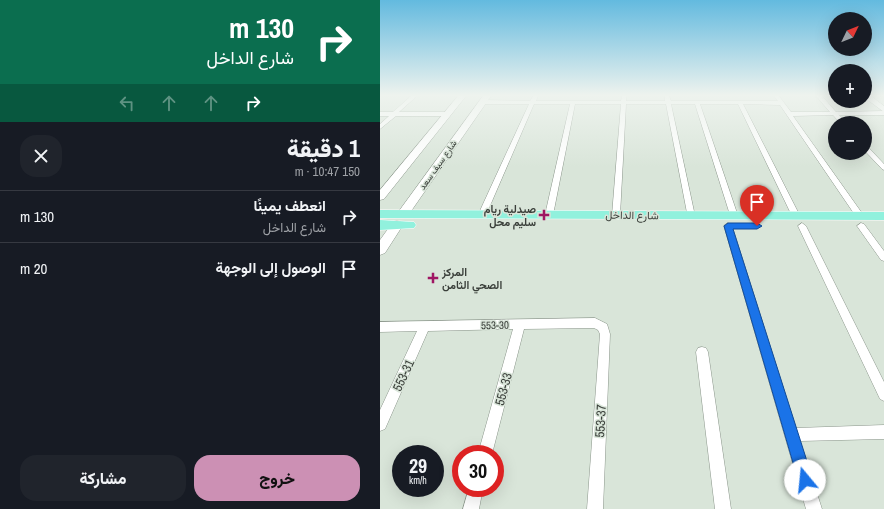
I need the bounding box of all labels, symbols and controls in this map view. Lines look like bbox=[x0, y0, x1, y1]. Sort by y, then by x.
text: 130 m bbox=[229, 9, 294, 47]
north arrow bbox=[828, 12, 872, 56]
map controls bbox=[828, 12, 872, 160]
icon: right bbox=[308, 16, 360, 68]
text: شارع الداخل bbox=[206, 45, 294, 70]
button: + bbox=[828, 64, 872, 108]
icon: left bbox=[116, 92, 138, 114]
icon: ahead bbox=[158, 92, 180, 114]
icon: ahead bbox=[200, 92, 222, 114]
icon: right bbox=[242, 92, 264, 114]
button: − bbox=[828, 116, 872, 160]
text: 1 دقيقة bbox=[287, 132, 360, 164]
button: close bbox=[20, 135, 62, 177]
street label: شارع سيف سعد bbox=[416, 138, 460, 192]
text: 150 m · 10:47 bbox=[295, 163, 360, 180]
pin bbox=[740, 185, 774, 226]
icon: arrive bbox=[746, 191, 768, 213]
text: انعطف يمينًا bbox=[253, 195, 326, 216]
place label: صيدلية ريام سليم محل bbox=[484, 202, 536, 230]
text: 130 m bbox=[20, 206, 54, 227]
icon: right bbox=[338, 206, 360, 228]
street label: شارع الداخل bbox=[605, 208, 659, 223]
marker: صيدلية ريام سليم محل bbox=[539, 210, 549, 220]
text: شارع الداخل bbox=[263, 219, 326, 236]
text: الوصول إلى الوجهة bbox=[215, 257, 326, 278]
text: 20 m bbox=[20, 258, 47, 279]
icon: arrive bbox=[338, 258, 360, 280]
place label: المركز الصحي الثامن bbox=[441, 265, 502, 294]
marker: المركز الصحي الثامن bbox=[427, 272, 439, 284]
street label: 553-30 bbox=[481, 318, 509, 332]
street label: 553-31 bbox=[389, 357, 418, 394]
street label: 553-33 bbox=[491, 371, 516, 407]
street label: 553-37 bbox=[591, 404, 610, 438]
speed limit sign: 30 bbox=[452, 445, 504, 497]
text: 29 bbox=[409, 452, 427, 479]
button: مشاركة bbox=[20, 455, 186, 501]
button: خروج bbox=[194, 455, 360, 501]
position arrow bbox=[784, 459, 826, 501]
text: km/h bbox=[409, 474, 427, 487]

